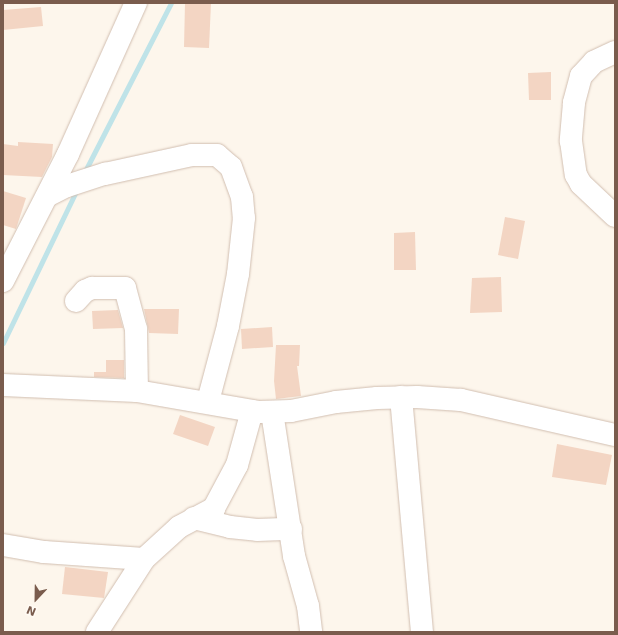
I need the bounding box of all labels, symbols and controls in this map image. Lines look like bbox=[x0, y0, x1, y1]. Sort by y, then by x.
north arrow bbox=[16, 579, 56, 619]
text: N bbox=[25, 603, 38, 618]

